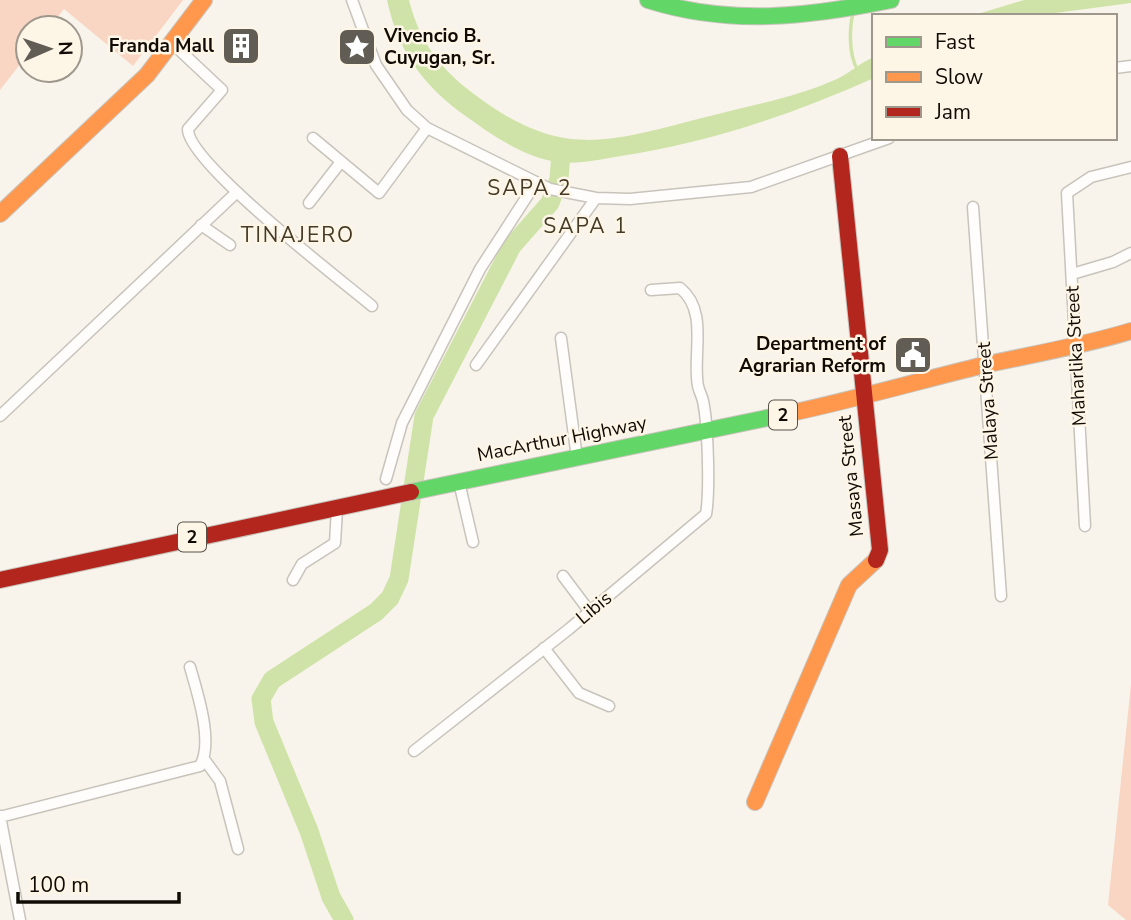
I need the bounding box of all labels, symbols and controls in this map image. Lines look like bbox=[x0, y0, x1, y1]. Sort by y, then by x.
north arrow bbox=[14, 14, 84, 84]
legend bbox=[872, 14, 1117, 140]
place label: Vivencio B. Cuyugan, Sr. bbox=[383, 23, 495, 71]
building icon: Franda Mall bbox=[220, 25, 262, 67]
place icon: Vivencio B. Cuyugan, Sr. bbox=[336, 26, 378, 68]
text: Fast bbox=[935, 28, 975, 56]
place label: Franda Mall bbox=[109, 33, 214, 59]
text: N bbox=[52, 41, 78, 56]
text: Slow bbox=[935, 63, 984, 91]
text: Jam bbox=[934, 98, 971, 126]
district label: SAPA 2 bbox=[487, 174, 573, 202]
district label: SAPA 1 bbox=[543, 212, 629, 240]
district label: TINAJERO bbox=[241, 221, 355, 249]
street label: Maharlika Street bbox=[1059, 285, 1093, 427]
place label: Department of Agrarian Reform bbox=[739, 331, 887, 379]
public building icon: Department of Agrarian Reform bbox=[892, 334, 934, 376]
street label: Malaya Street bbox=[971, 341, 1005, 461]
road number: 2 bbox=[769, 400, 797, 430]
street label: MacArthur Highway bbox=[475, 410, 649, 468]
street label: Masaya Street bbox=[832, 414, 870, 538]
road number: 2 bbox=[178, 522, 206, 552]
street label: Libis bbox=[571, 585, 617, 631]
scale bar bbox=[18, 860, 178, 904]
text: 100 m bbox=[28, 871, 89, 899]

